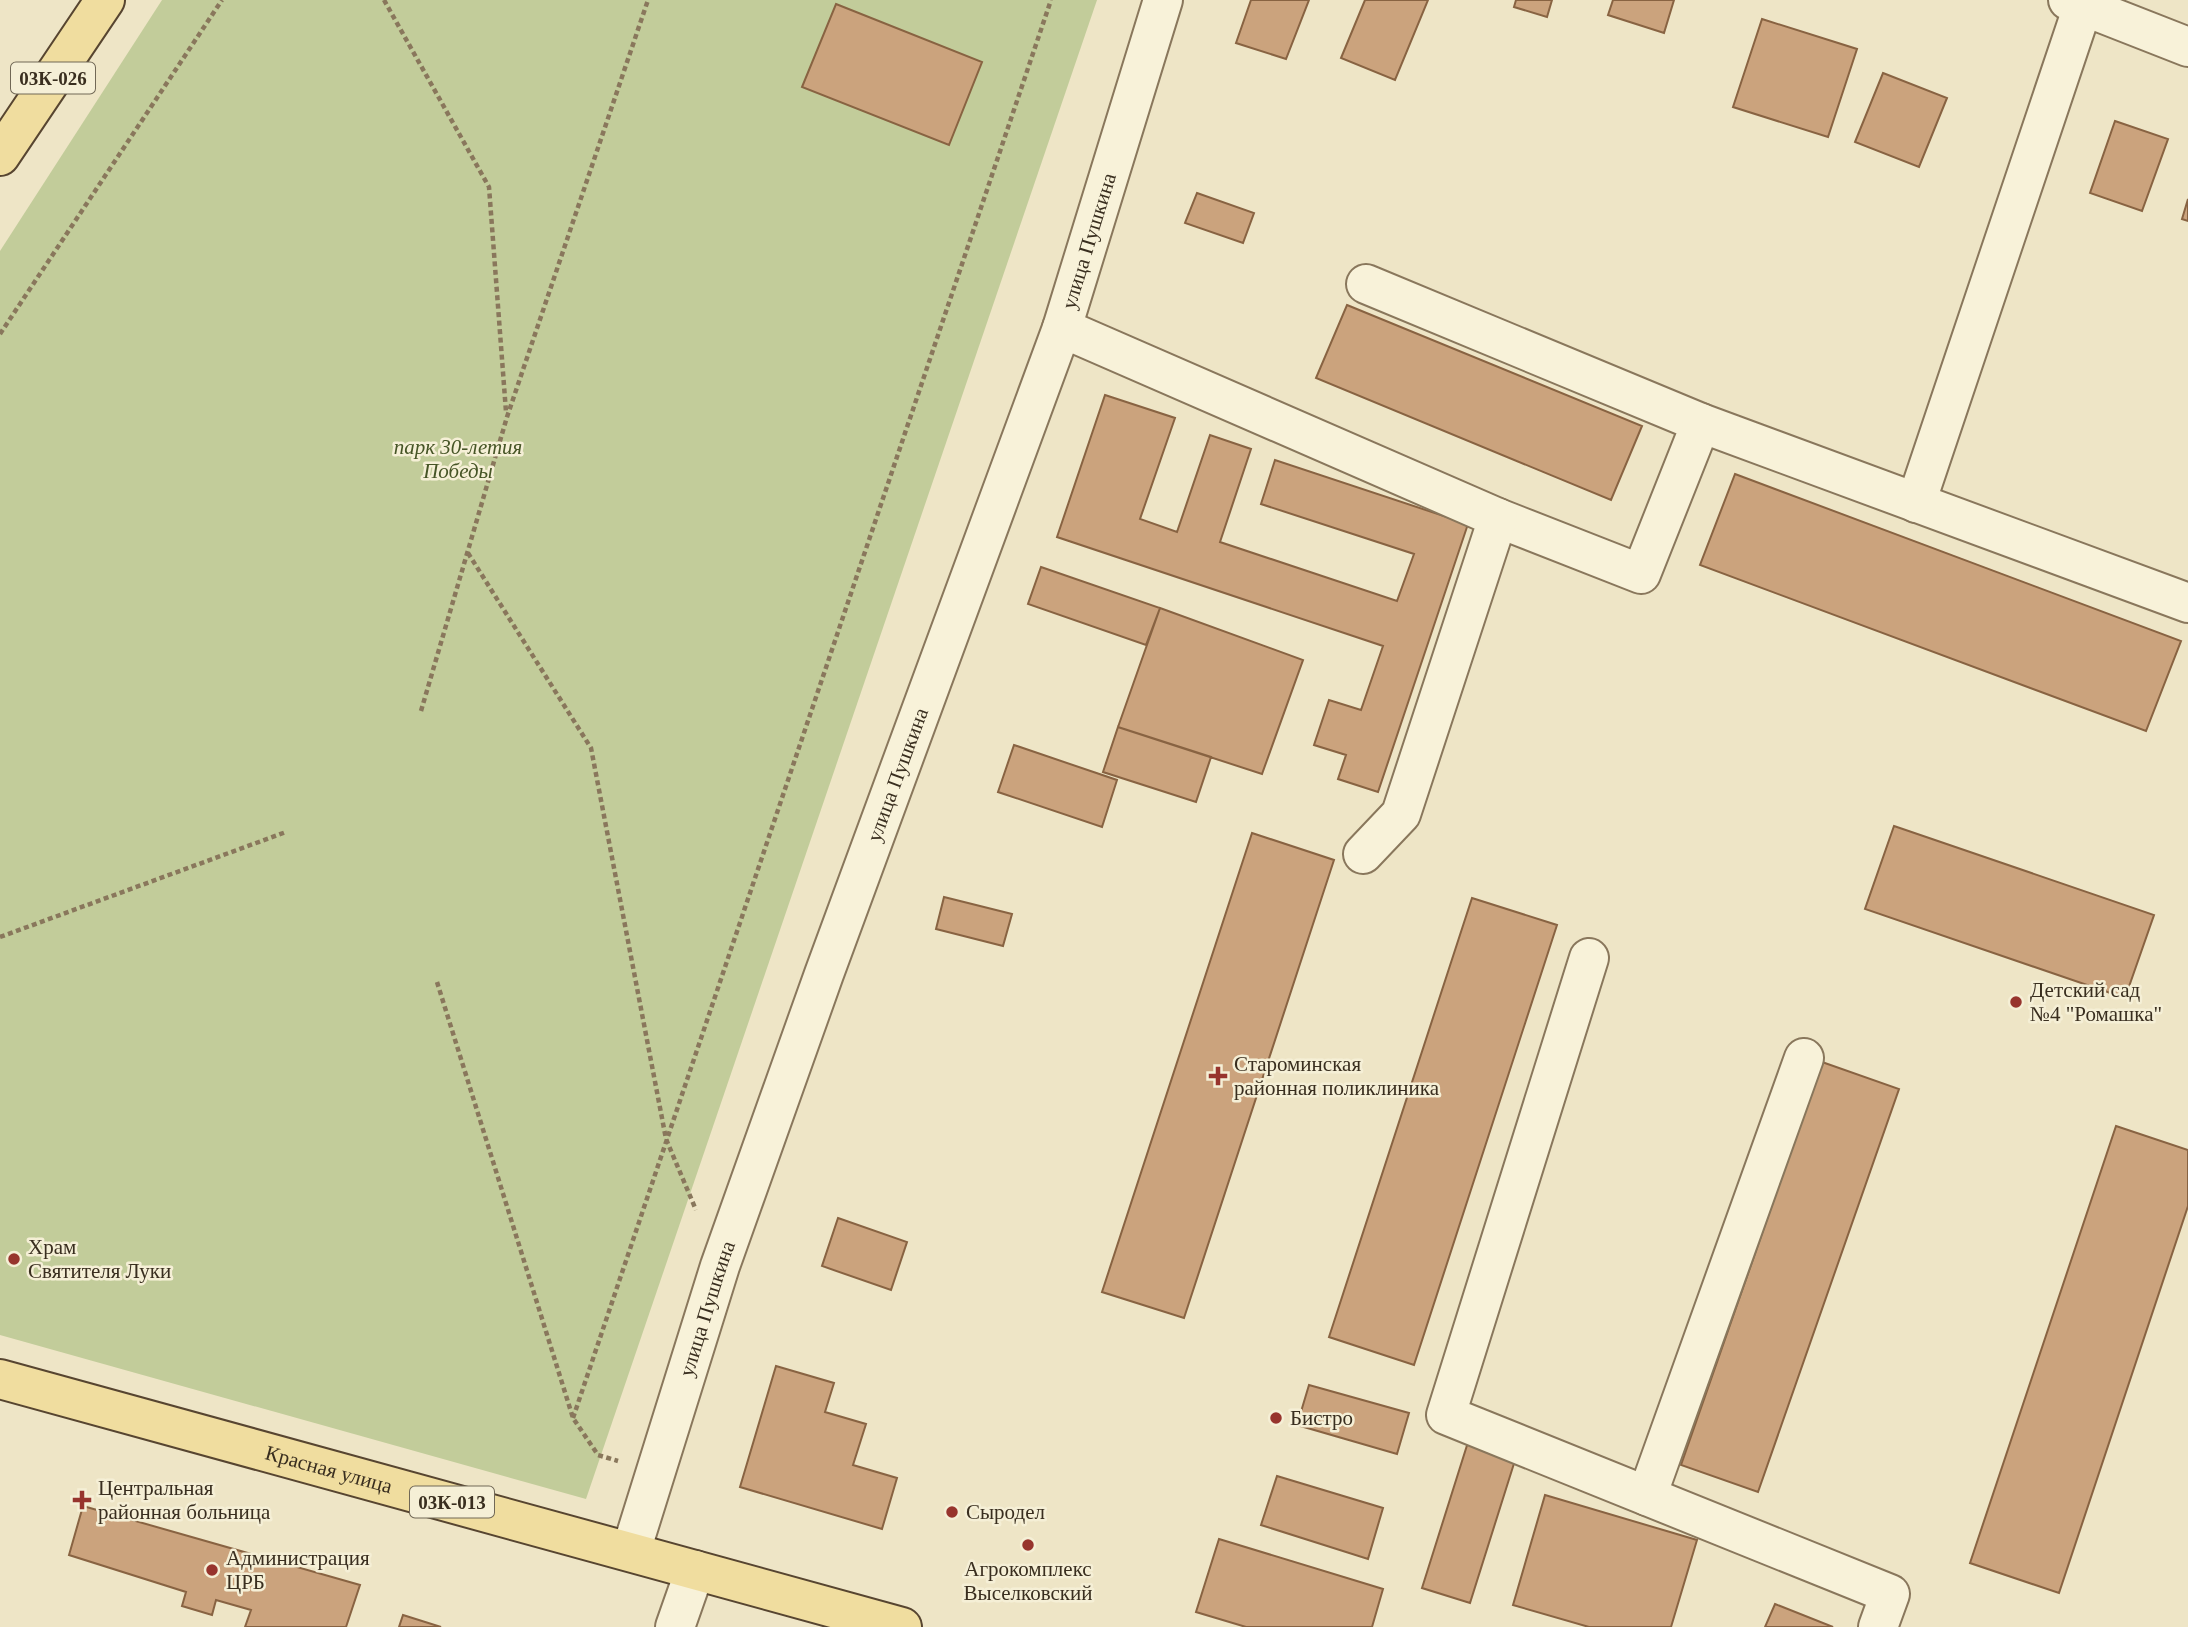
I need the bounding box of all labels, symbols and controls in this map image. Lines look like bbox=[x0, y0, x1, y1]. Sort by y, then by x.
road number: 03К-026 bbox=[11, 62, 95, 94]
street label: улица Пушкина bbox=[1057, 169, 1121, 312]
park label: парк 30-летия Победы bbox=[394, 435, 522, 483]
street label: улица Пушкина bbox=[862, 704, 933, 845]
place label: Детский сад №4 "Ромашка" bbox=[2030, 978, 2162, 1026]
marker: Детский сад №4 "Ромашка" bbox=[2008, 994, 2024, 1010]
place label: Староминская районная поликлиника bbox=[1234, 1052, 1440, 1100]
marker: Староминская районная поликлиника bbox=[1208, 1066, 1228, 1086]
place label: Храм Святителя Луки bbox=[28, 1235, 171, 1283]
street label: улица Пушкина bbox=[674, 1237, 740, 1379]
marker: Храм Святителя Луки bbox=[6, 1251, 22, 1267]
place label: Бистро bbox=[1290, 1406, 1353, 1430]
marker: Бистро bbox=[1268, 1410, 1284, 1426]
street label: Красная улица bbox=[263, 1441, 396, 1498]
place label: Центральная районная больница bbox=[98, 1476, 271, 1524]
road number: 03К-013 bbox=[410, 1486, 494, 1518]
marker: Центральная районная больница bbox=[72, 1490, 92, 1510]
place label: Сыродел bbox=[966, 1500, 1045, 1524]
marker: Сыродел bbox=[944, 1504, 960, 1520]
marker: Агрокомплекс Выселковский bbox=[1020, 1537, 1036, 1553]
place label: Администрация ЦРБ bbox=[226, 1546, 370, 1594]
place label: Агрокомплекс Выселковский bbox=[964, 1557, 1092, 1605]
marker: Администрация ЦРБ bbox=[204, 1562, 220, 1578]

